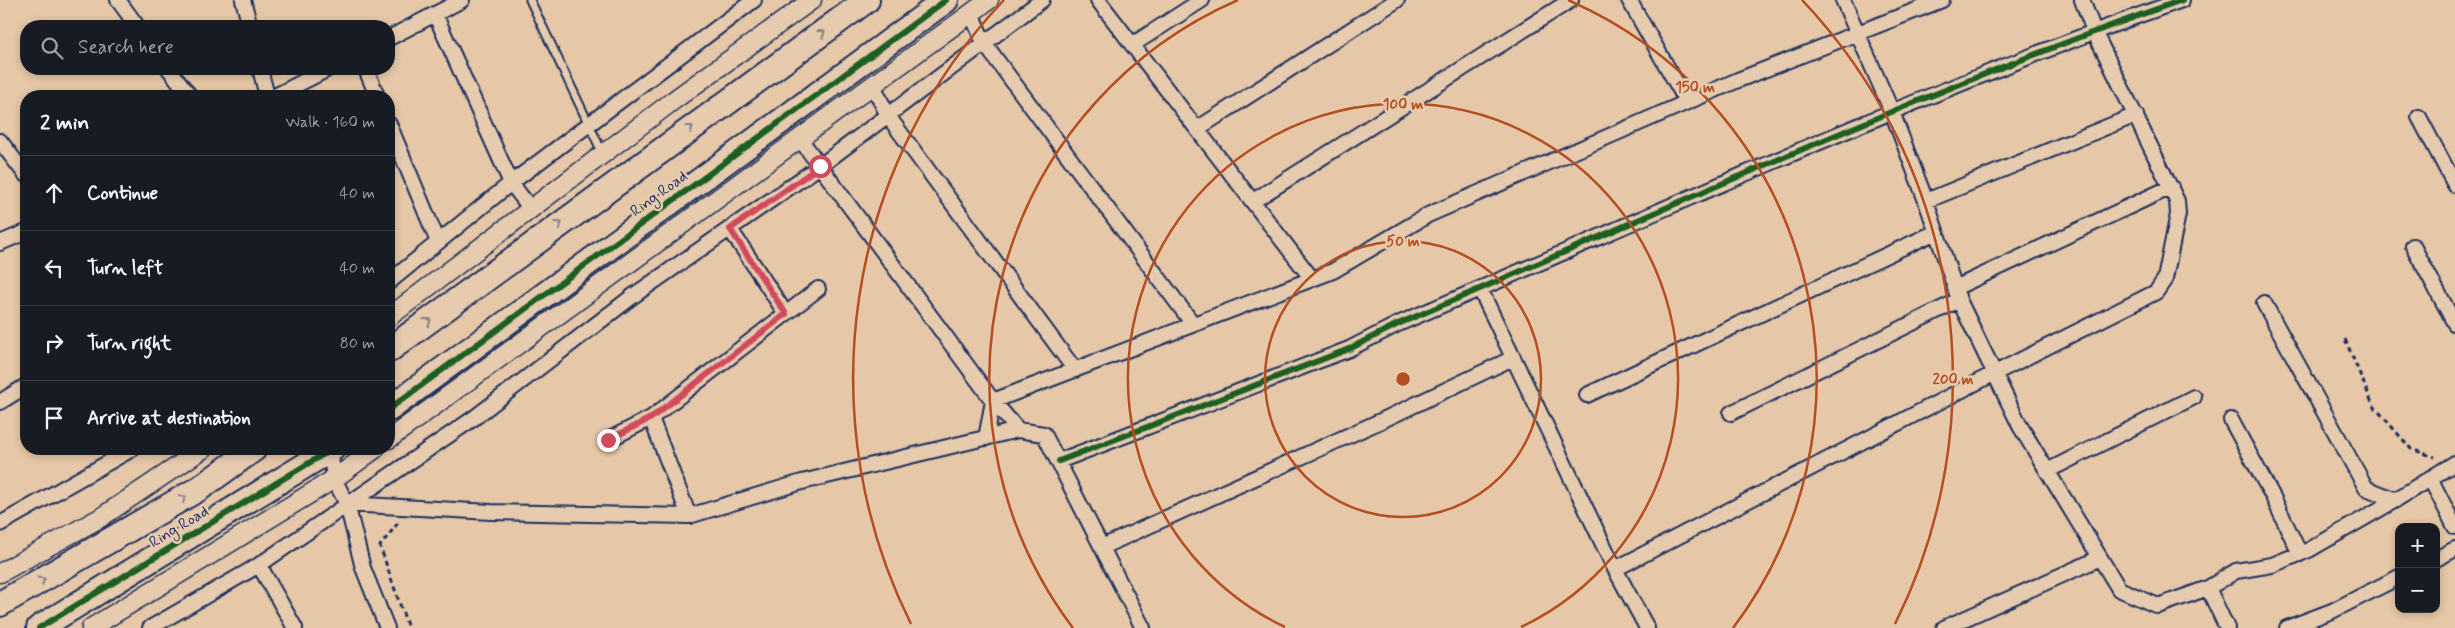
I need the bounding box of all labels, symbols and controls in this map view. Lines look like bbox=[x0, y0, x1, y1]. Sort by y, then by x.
search box bbox=[20, 20, 395, 75]
one-way arrow bbox=[816, 30, 826, 39]
icon: search bbox=[38, 34, 66, 62]
text: Search here bbox=[78, 35, 174, 60]
text: 150 m bbox=[1675, 78, 1715, 98]
text: 100 m bbox=[1383, 95, 1423, 115]
text: 2 min bbox=[40, 109, 89, 137]
text: Walk · 160 m bbox=[285, 112, 375, 133]
one-way arrow bbox=[684, 126, 693, 134]
route start bbox=[809, 155, 832, 178]
street label: Ring Road bbox=[626, 166, 692, 223]
icon: ahead bbox=[40, 179, 68, 207]
text: Continue bbox=[87, 181, 158, 206]
text: 40 m bbox=[339, 183, 375, 204]
one-way arrow bbox=[553, 221, 563, 230]
text: 50 m bbox=[1386, 232, 1420, 252]
icon: left bbox=[40, 254, 68, 282]
text: Turn left bbox=[87, 256, 163, 281]
text: 40 m bbox=[339, 258, 375, 279]
one-way arrow bbox=[422, 318, 431, 326]
icon: right bbox=[40, 329, 68, 357]
text: Turn right bbox=[87, 331, 171, 356]
text: 80 m bbox=[340, 333, 375, 354]
centre of rings bbox=[1394, 370, 1412, 388]
text: 200 m bbox=[1933, 370, 1974, 390]
icon: arrive bbox=[40, 404, 68, 432]
text: Arrive at destination bbox=[87, 406, 251, 431]
route end bbox=[597, 429, 620, 452]
one-way arrow bbox=[177, 495, 186, 505]
street label: Ring Road bbox=[145, 501, 213, 554]
map controls bbox=[2395, 523, 2440, 613]
button: + bbox=[2395, 523, 2440, 568]
button: − bbox=[2395, 568, 2440, 613]
one-way arrow bbox=[37, 576, 46, 586]

